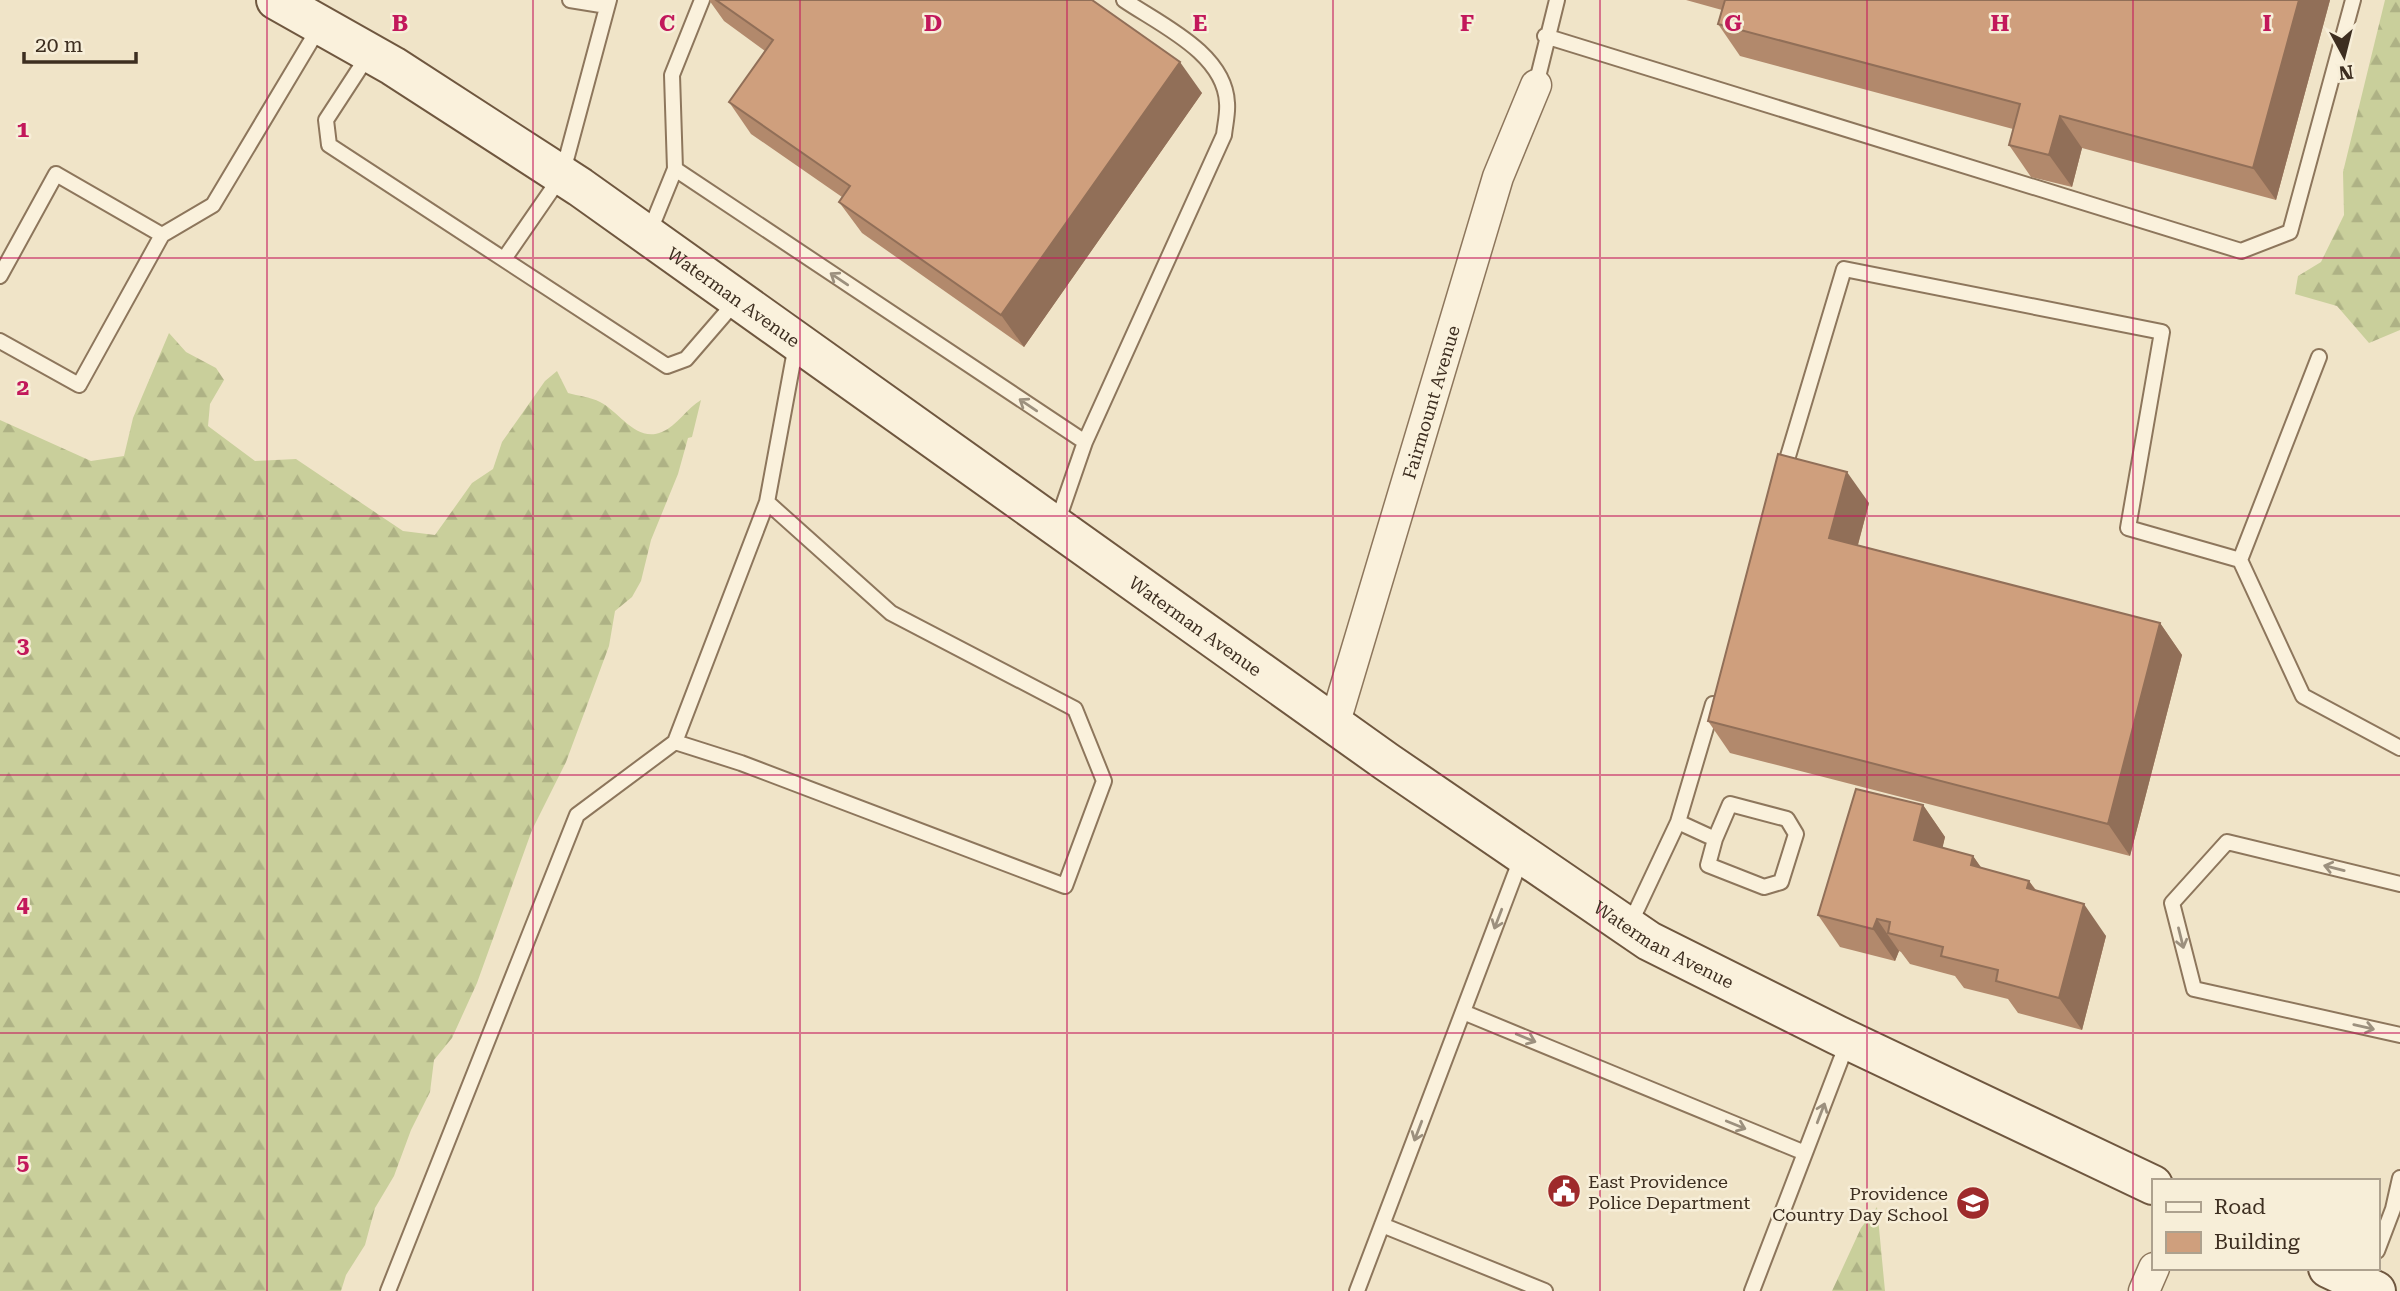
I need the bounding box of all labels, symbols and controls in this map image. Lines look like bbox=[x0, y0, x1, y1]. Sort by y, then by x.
text: B bbox=[392, 10, 408, 37]
text: C bbox=[659, 10, 675, 37]
text: D bbox=[924, 10, 942, 37]
text: E bbox=[1193, 10, 1207, 37]
text: F bbox=[1460, 10, 1474, 37]
text: G bbox=[1724, 10, 1742, 37]
text: H bbox=[1991, 10, 2010, 37]
text: I bbox=[2262, 10, 2272, 37]
scale bar bbox=[24, 21, 136, 65]
north arrow bbox=[2309, 21, 2379, 91]
text: 20 m bbox=[35, 33, 83, 57]
text: N bbox=[2337, 60, 2355, 85]
text: 1 bbox=[17, 116, 30, 143]
street label: Waterman Avenue bbox=[663, 242, 804, 351]
one-way arrow bbox=[829, 271, 849, 285]
street label: Fairmount Avenue bbox=[1398, 323, 1464, 481]
text: 2 bbox=[17, 374, 29, 401]
one-way arrow bbox=[1019, 397, 1038, 412]
street label: Waterman Avenue bbox=[1125, 571, 1266, 680]
text: 3 bbox=[17, 632, 30, 659]
one-way arrow bbox=[2323, 861, 2346, 874]
text: 4 bbox=[17, 891, 30, 918]
street label: Waterman Avenue bbox=[1590, 896, 1738, 992]
one-way arrow bbox=[1491, 907, 1504, 929]
one-way arrow bbox=[2175, 926, 2188, 949]
one-way arrow bbox=[2352, 1021, 2375, 1034]
one-way arrow bbox=[1515, 1032, 1536, 1045]
one-way arrow bbox=[1815, 1103, 1828, 1124]
one-way arrow bbox=[1725, 1119, 1747, 1132]
one-way arrow bbox=[1410, 1120, 1423, 1142]
text: 5 bbox=[17, 1149, 30, 1176]
place label: East Providence Police Department bbox=[1588, 1171, 1751, 1213]
public building icon: East Providence Police Department bbox=[1545, 1172, 1583, 1210]
legend bbox=[2152, 1179, 2379, 1270]
place label: Providence Country Day School bbox=[1772, 1183, 1948, 1225]
school or university icon: Providence Country Day School bbox=[1954, 1184, 1992, 1222]
text: Road bbox=[2214, 1195, 2266, 1219]
text: Building bbox=[2214, 1230, 2300, 1254]

